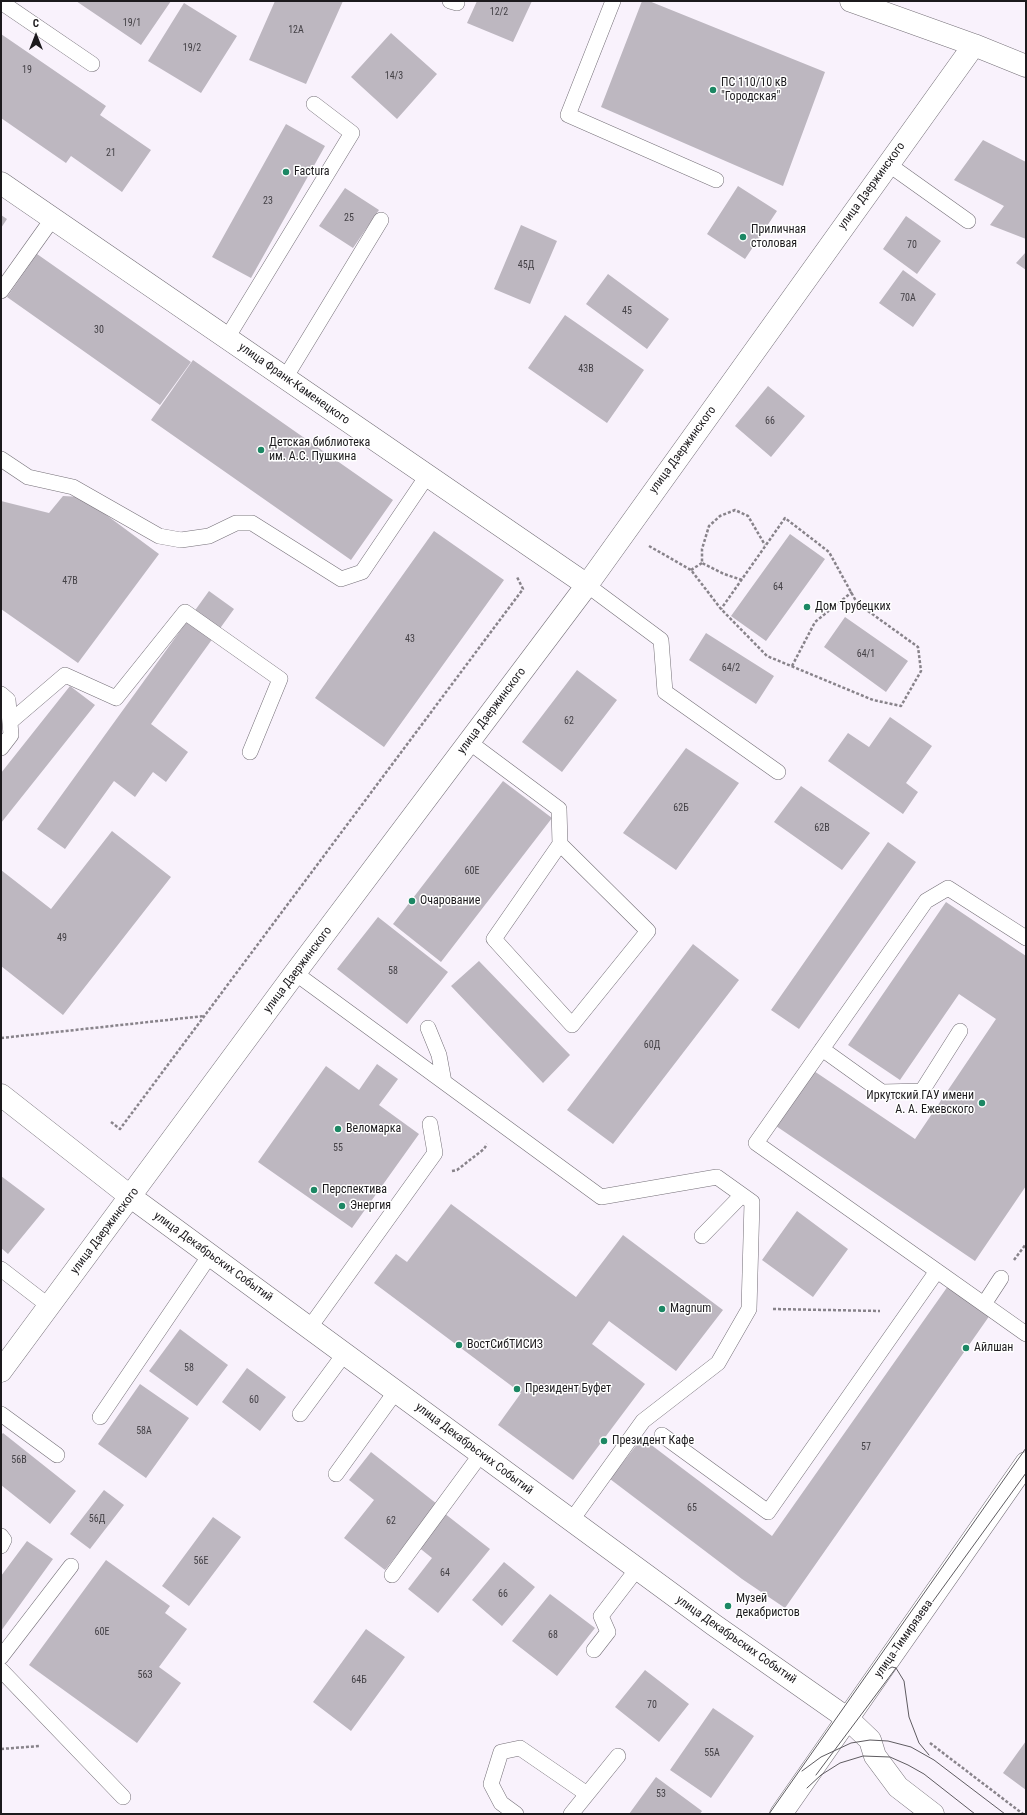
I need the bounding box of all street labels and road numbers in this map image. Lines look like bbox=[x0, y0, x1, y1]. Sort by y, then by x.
street label: улица Дзержинского bbox=[836, 140, 908, 232]
street label: улица Франк-Каменецкого bbox=[236, 340, 352, 428]
street label: улица Дзержинского bbox=[647, 404, 719, 496]
street label: улица Дзержинского bbox=[455, 665, 529, 757]
street label: улица Дзержинского bbox=[261, 924, 335, 1016]
street label: улица Дзержинского bbox=[68, 1185, 142, 1277]
street label: улица Декабрьских Событий bbox=[151, 1209, 275, 1305]
street label: улица Декабрьских Событий bbox=[412, 1400, 536, 1498]
street label: улица Декабрьских Событий bbox=[673, 1593, 799, 1687]
street label: улица Тимирязева bbox=[872, 1597, 936, 1681]

